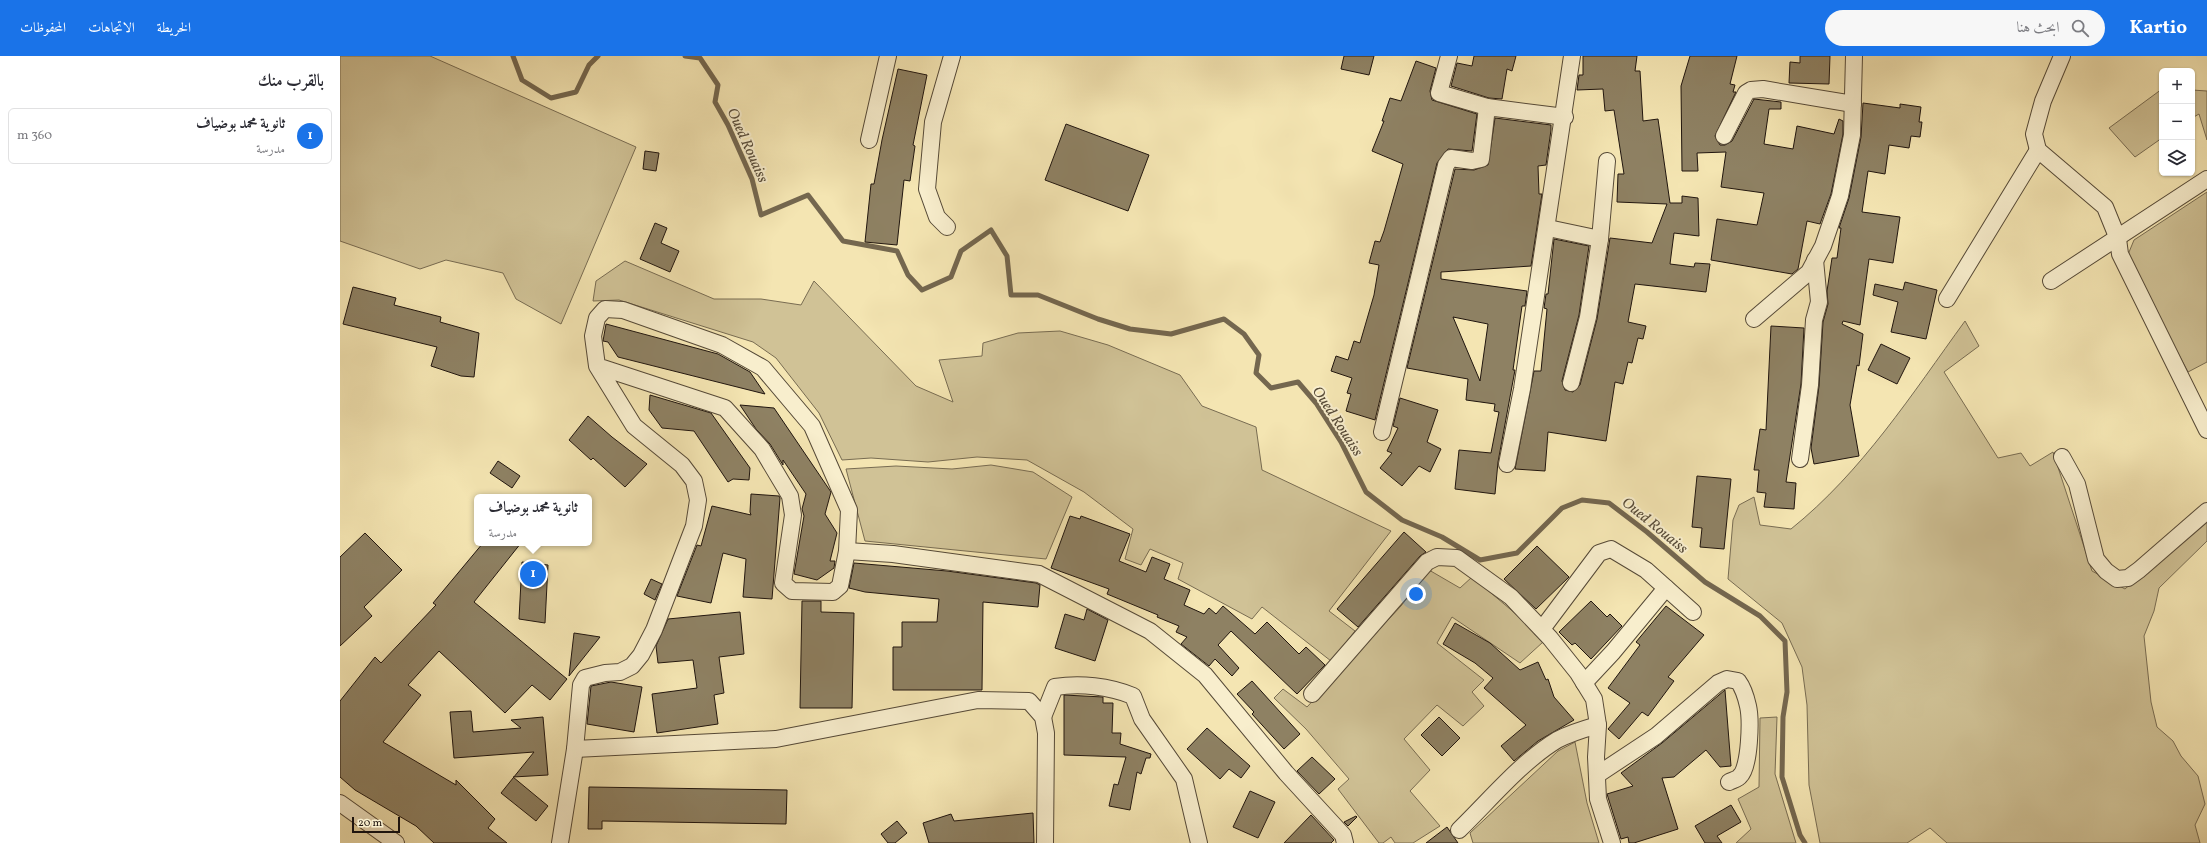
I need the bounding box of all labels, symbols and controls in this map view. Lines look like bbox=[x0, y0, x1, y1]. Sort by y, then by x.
search box bbox=[1825, 10, 2105, 46]
text: Kartio bbox=[2129, 15, 2187, 41]
icon: search bbox=[2069, 17, 2091, 39]
text: ابحث هنا bbox=[2016, 18, 2059, 39]
text: المحفوظات bbox=[20, 19, 66, 38]
text: الاتجاهات bbox=[88, 19, 135, 38]
text: الخريطة bbox=[157, 19, 191, 38]
map controls bbox=[2159, 68, 2195, 176]
button: + bbox=[2159, 68, 2195, 104]
text: بالقرب منك bbox=[258, 70, 324, 93]
button: − bbox=[2159, 104, 2195, 140]
water label: Oued Rouaiss bbox=[721, 105, 773, 187]
text: ثانوية محمد بوضياف bbox=[196, 114, 285, 135]
text: 360 m bbox=[17, 127, 52, 145]
text: 1 bbox=[307, 127, 313, 145]
button: layers bbox=[2159, 140, 2195, 176]
text: مدرسة bbox=[256, 141, 285, 159]
water label: Oued Rouaiss bbox=[1306, 383, 1368, 461]
water label: Oued Rouaiss bbox=[1616, 493, 1692, 560]
popup bbox=[474, 494, 592, 546]
text: ثانوية محمد بوضياف bbox=[488, 498, 578, 519]
text: مدرسة bbox=[488, 525, 517, 543]
pin: 1 bbox=[520, 559, 546, 589]
your location bbox=[1406, 584, 1426, 604]
scale bar bbox=[352, 815, 400, 834]
text: 20 m bbox=[358, 816, 382, 831]

